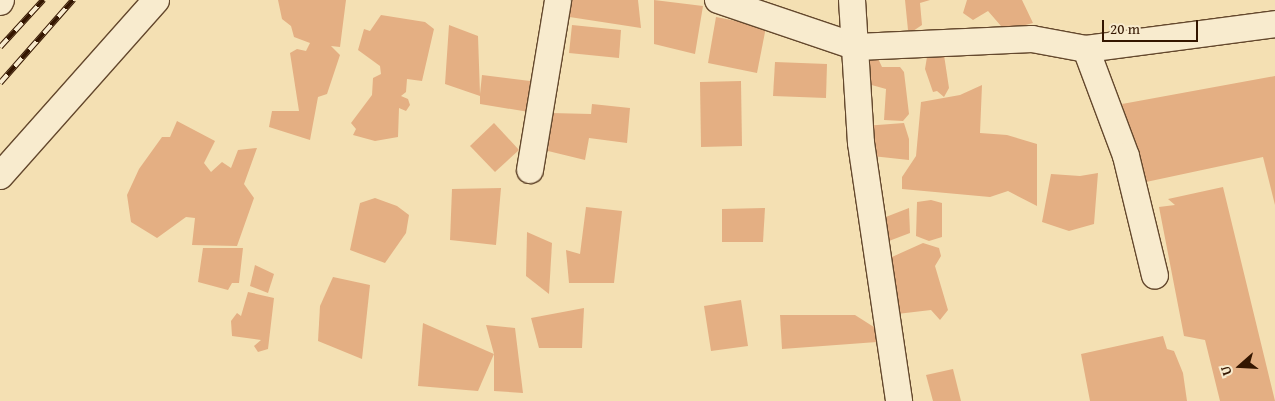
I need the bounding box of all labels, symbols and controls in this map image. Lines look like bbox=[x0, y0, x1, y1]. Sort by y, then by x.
scale bar bbox=[1105, 10, 1201, 42]
text: 20 m bbox=[1110, 18, 1140, 39]
north arrow bbox=[1215, 341, 1265, 391]
text: U bbox=[1215, 363, 1237, 379]

